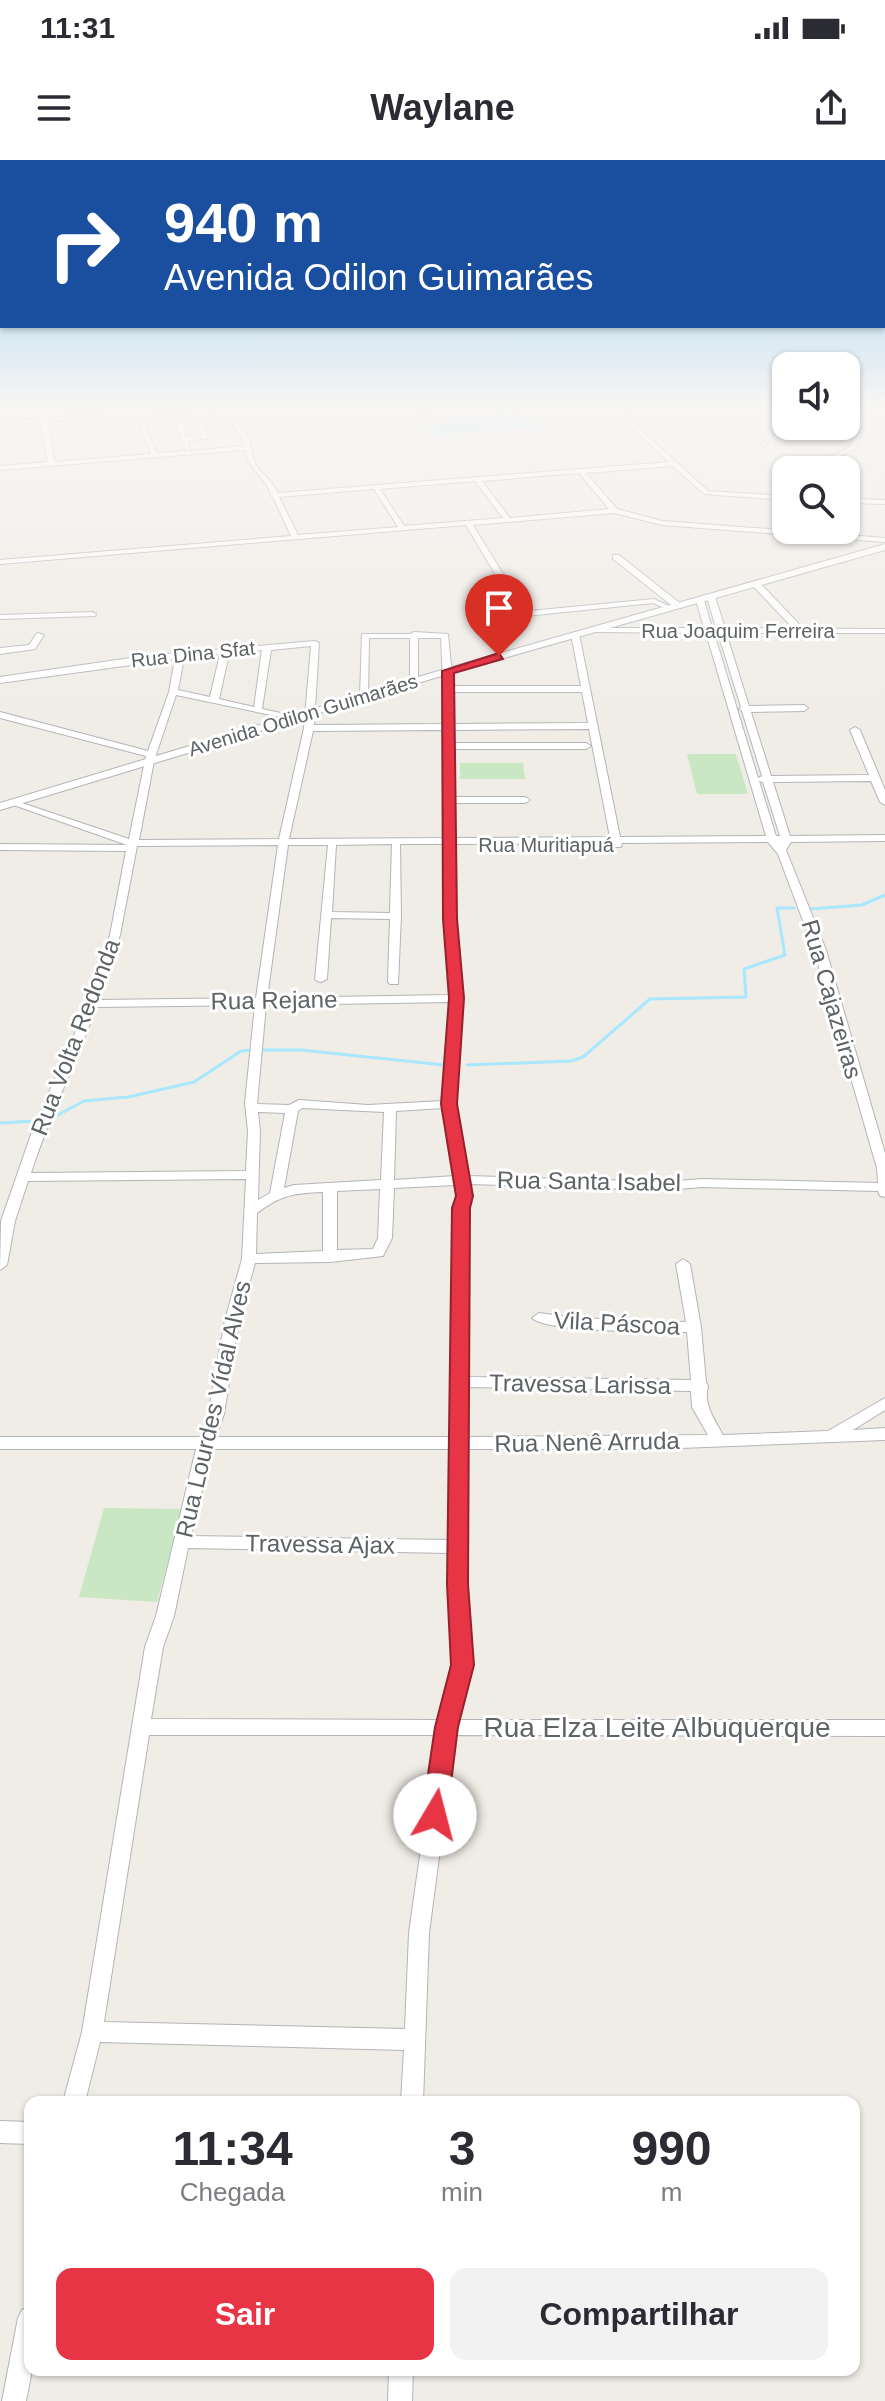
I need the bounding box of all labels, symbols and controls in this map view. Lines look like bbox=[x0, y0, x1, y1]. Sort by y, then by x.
text: 11:31 bbox=[40, 11, 115, 44]
icon: menu bbox=[32, 86, 76, 130]
icon: share bbox=[809, 86, 853, 130]
text: Waylane bbox=[370, 87, 515, 128]
text: 940 m bbox=[164, 191, 323, 254]
icon: right bbox=[32, 192, 136, 296]
text: Avenida Odilon Guimarães bbox=[164, 257, 594, 298]
map controls bbox=[772, 352, 860, 544]
button: sound bbox=[772, 352, 860, 440]
button: search bbox=[772, 456, 860, 544]
pin bbox=[465, 574, 533, 656]
icon: arrive bbox=[477, 586, 521, 630]
street label: Rua Joaquim Ferreira bbox=[641, 620, 836, 642]
street label: Rua Dina Sfat bbox=[130, 637, 257, 671]
street label: Avenida Odilon Guimarães bbox=[186, 670, 420, 760]
street label: Rua Muritiapuá bbox=[478, 834, 615, 856]
street label: Rua Cajazeiras bbox=[796, 916, 868, 1082]
street label: Rua Volta Redonda bbox=[25, 934, 125, 1139]
street label: Rua Rejane bbox=[210, 985, 338, 1015]
street label: Rua Santa Isabel bbox=[497, 1166, 681, 1196]
street label: Rua Lourdes Vídal Alves bbox=[170, 1278, 256, 1540]
street label: Vila Páscoa bbox=[553, 1306, 681, 1340]
street label: Travessa Larissa bbox=[489, 1369, 672, 1399]
street label: Rua Nenê Arruda bbox=[494, 1427, 681, 1457]
street label: Travessa Ajax bbox=[245, 1529, 395, 1559]
street label: Rua Elza Leite Albuquerque bbox=[483, 1712, 831, 1743]
position arrow bbox=[393, 1773, 477, 1857]
text: 11:34 bbox=[172, 2122, 293, 2175]
text: 3 bbox=[449, 2122, 475, 2175]
text: 990 bbox=[631, 2122, 712, 2175]
text: Chegada bbox=[180, 2177, 285, 2207]
text: min bbox=[441, 2177, 483, 2207]
text: m bbox=[661, 2177, 682, 2207]
button: Sair bbox=[56, 2268, 434, 2360]
button: Compartilhar bbox=[450, 2268, 828, 2360]

